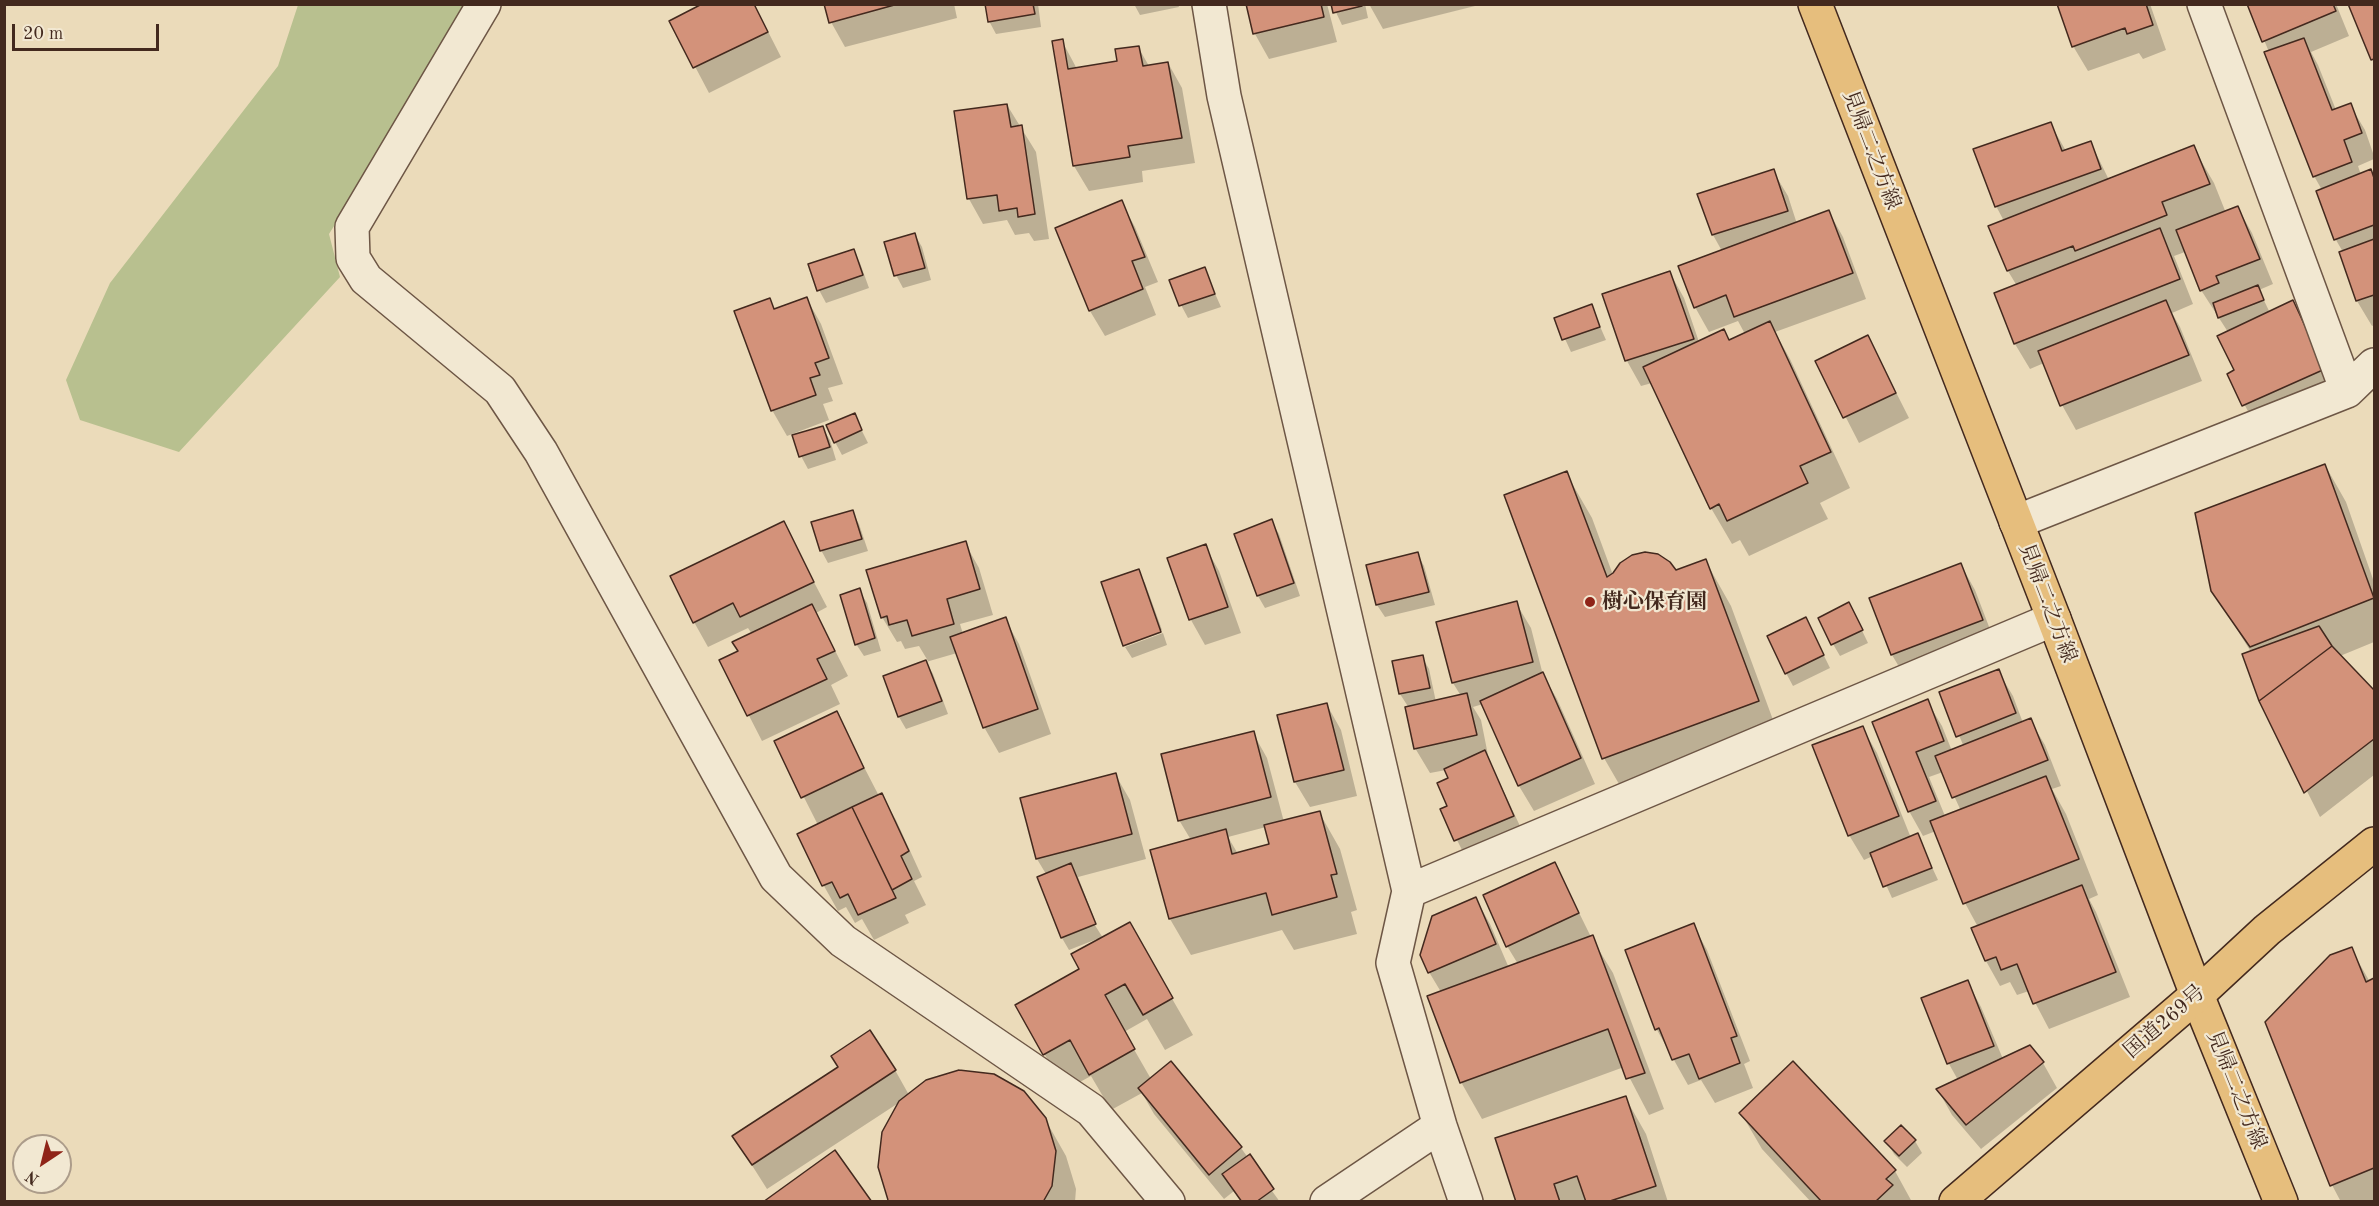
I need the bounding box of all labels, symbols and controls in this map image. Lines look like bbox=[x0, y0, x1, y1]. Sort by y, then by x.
scale bar bbox=[15, 12, 162, 50]
text: 20 m bbox=[23, 25, 63, 43]
street label: 見帰二之方線 bbox=[1837, 87, 1905, 213]
street label: 見帰二之方線 bbox=[2013, 540, 2081, 666]
place label: 樹心保育園 bbox=[1602, 589, 1707, 615]
marker: 樹心保育園 bbox=[1583, 595, 1597, 609]
street label: 国道269号 bbox=[2119, 980, 2211, 1064]
street label: 見帰二之方線 bbox=[2201, 1027, 2271, 1153]
north arrow bbox=[12, 1134, 72, 1194]
text: N bbox=[23, 1167, 42, 1187]

